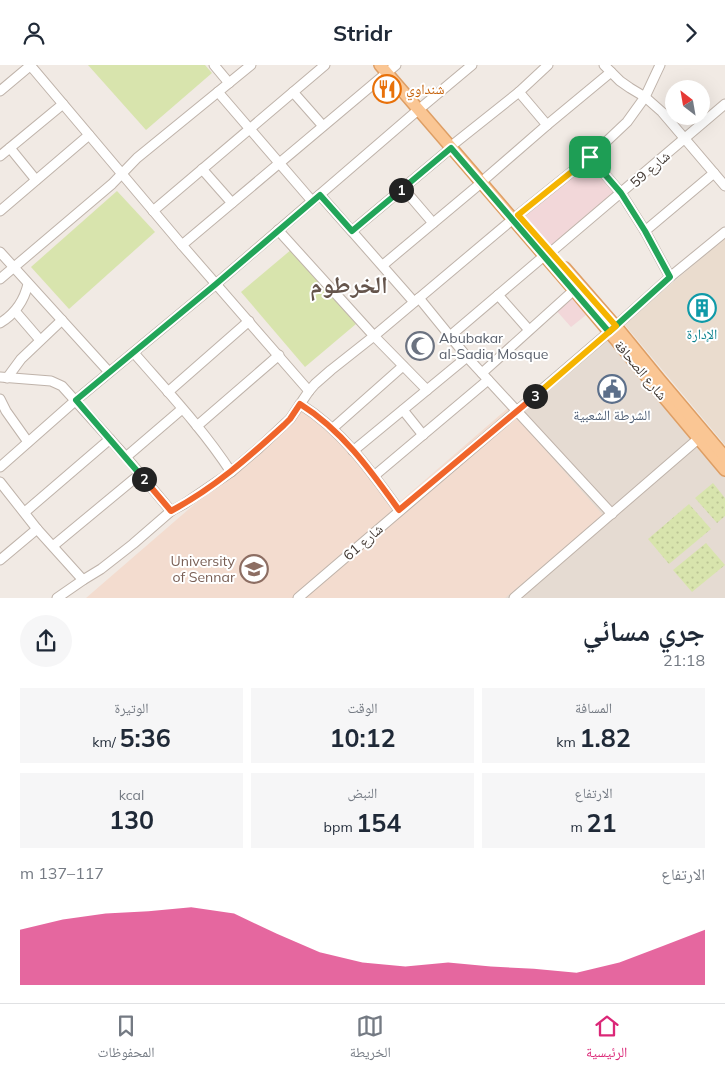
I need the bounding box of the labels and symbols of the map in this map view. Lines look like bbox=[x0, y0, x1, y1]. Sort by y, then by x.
restaurant icon: شنداوي bbox=[372, 74, 402, 104]
place label: شنداوي bbox=[406, 80, 444, 101]
north arrow bbox=[665, 80, 710, 125]
pin bbox=[569, 136, 611, 178]
street label: شارع 59 bbox=[626, 147, 674, 192]
pin: 1 bbox=[388, 177, 414, 203]
district label: الخرطوم bbox=[310, 269, 388, 302]
building icon: الإدارة bbox=[687, 293, 717, 323]
place label: الإدارة bbox=[687, 325, 717, 343]
place label: Abubakar al-Sadiq Mosque bbox=[439, 329, 548, 363]
mosque icon: Abubakar al-Sadiq Mosque bbox=[405, 331, 435, 361]
street label: شارع الصحافة bbox=[610, 336, 671, 404]
public building icon: الشرطة الشعبية bbox=[597, 374, 627, 404]
pin: 3 bbox=[522, 383, 548, 409]
place label: الشرطة الشعبية bbox=[573, 406, 651, 424]
pin: 2 bbox=[132, 467, 156, 491]
street label: شارع 61 bbox=[339, 520, 387, 565]
place label: University of Sennar bbox=[171, 552, 236, 586]
school or university icon: University of Sennar bbox=[239, 554, 269, 584]

